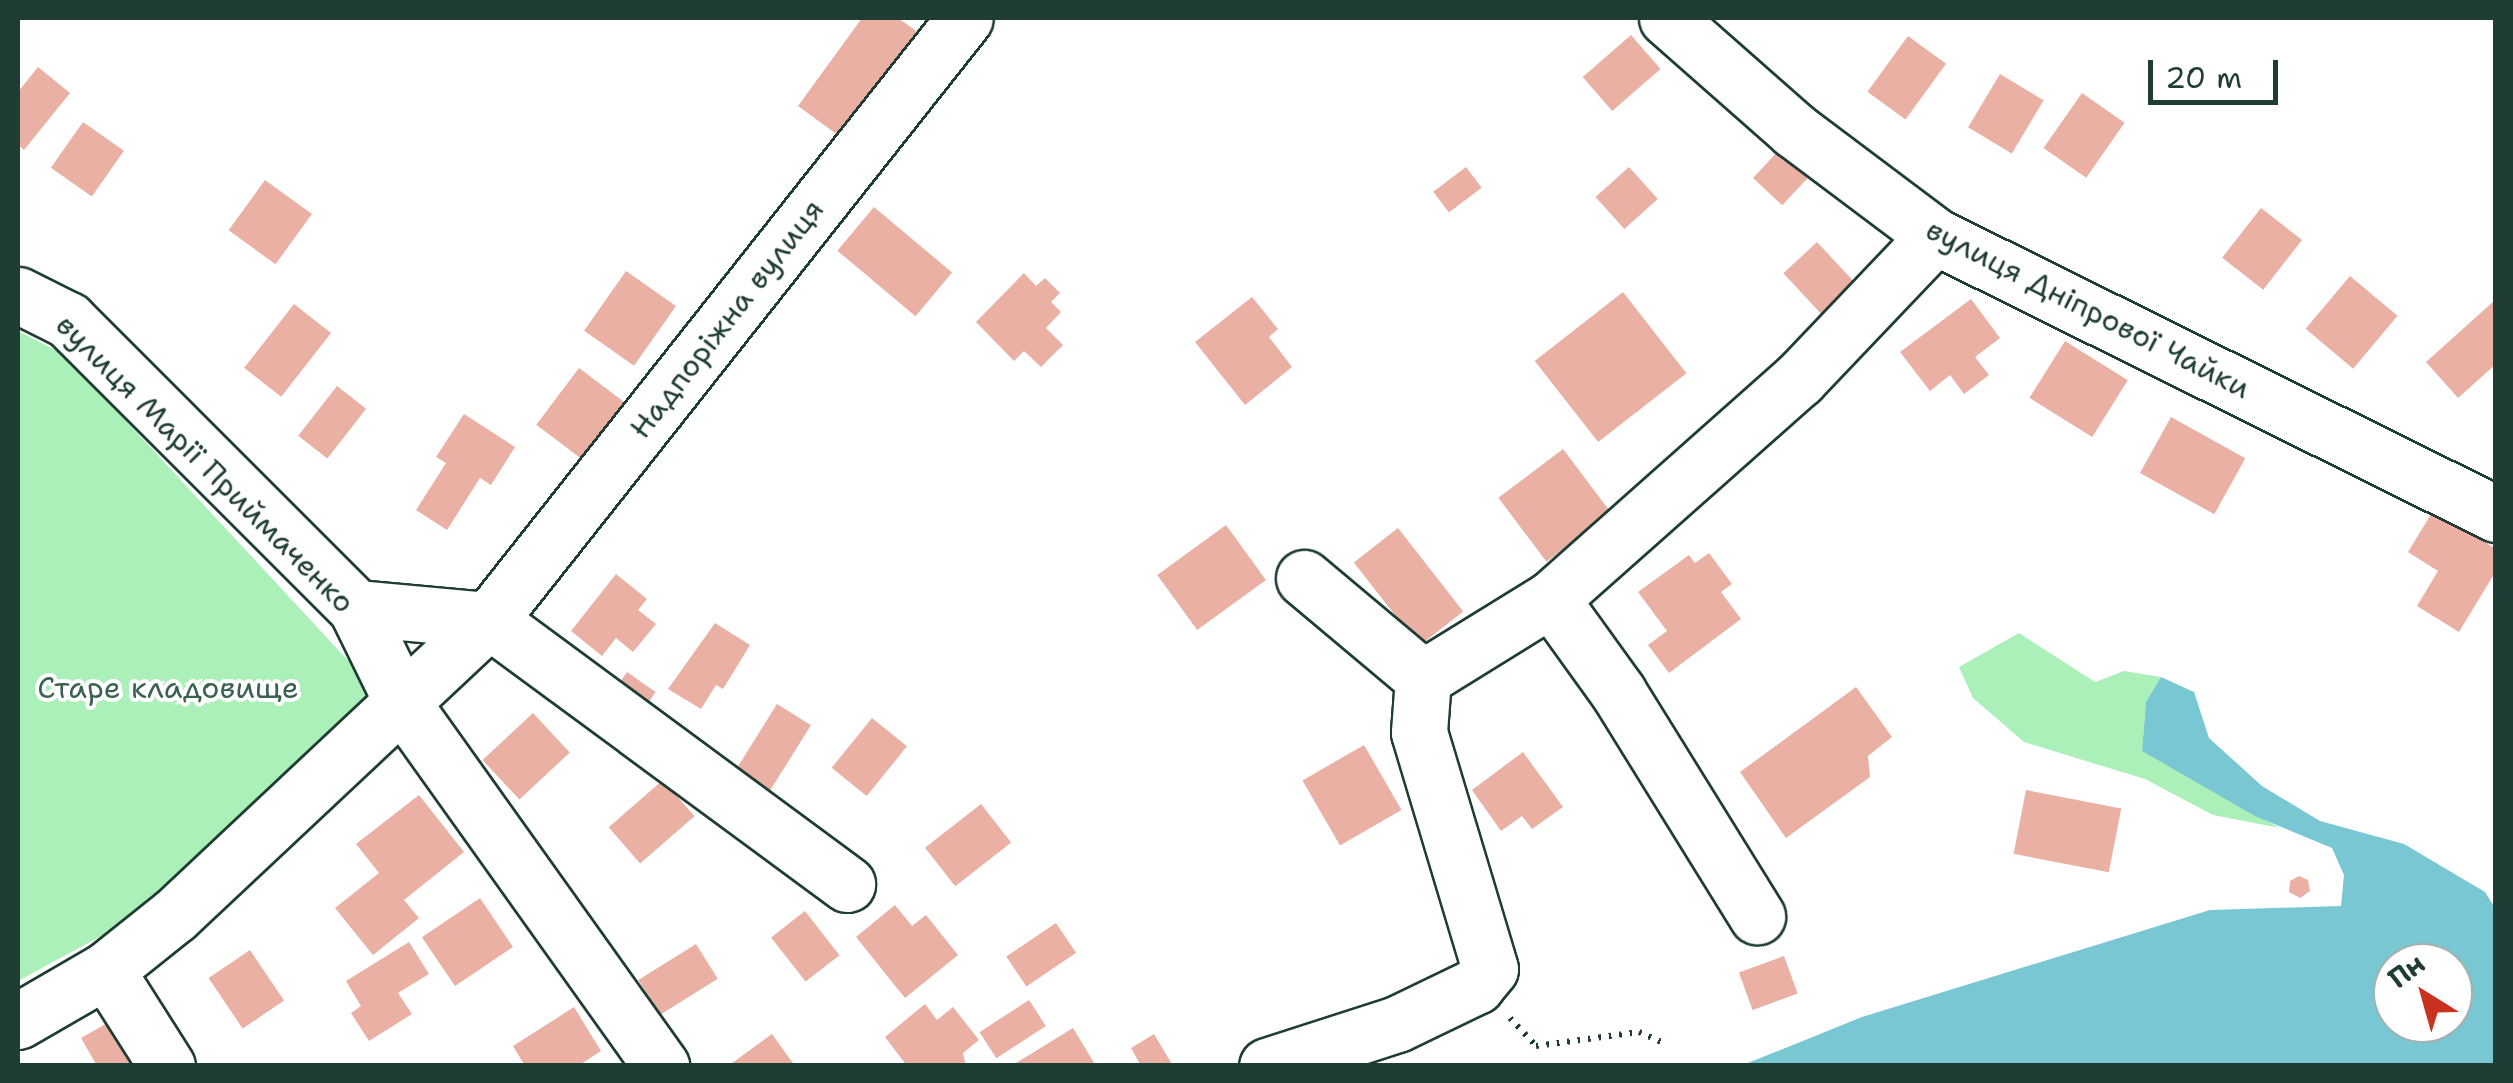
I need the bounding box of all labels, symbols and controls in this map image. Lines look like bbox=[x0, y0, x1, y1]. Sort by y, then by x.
scale bar bbox=[2153, 40, 2283, 102]
text: 20 m bbox=[2165, 57, 2242, 98]
street label: Надпоріжна вулиця bbox=[622, 192, 832, 446]
street label: вулиця Дніпрової Чайки bbox=[1920, 211, 2256, 407]
street label: вулиця Марії Приймаченко bbox=[48, 307, 362, 621]
park label: Старе кладовище bbox=[37, 670, 299, 706]
north arrow bbox=[2373, 943, 2473, 1043]
text: Пн bbox=[2380, 944, 2432, 997]

